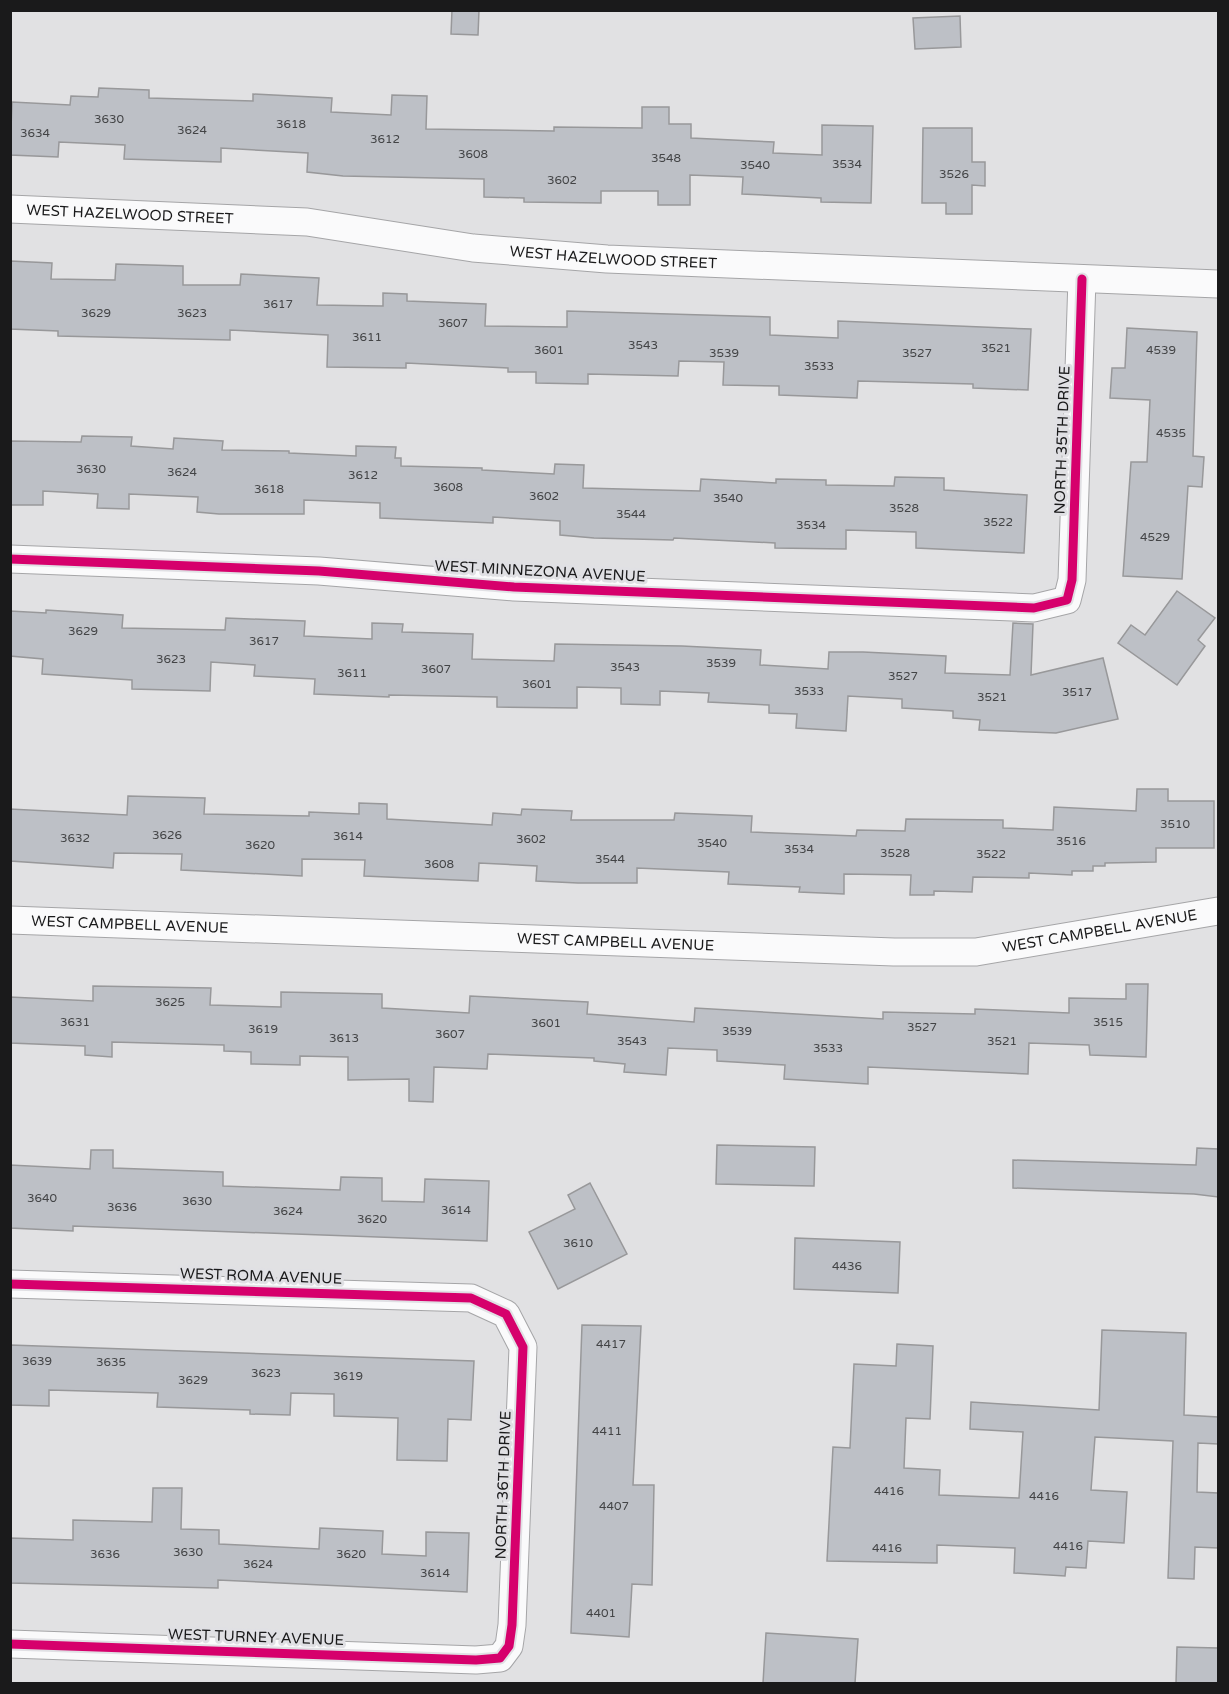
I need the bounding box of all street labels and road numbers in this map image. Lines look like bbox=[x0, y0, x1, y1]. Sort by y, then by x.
street label: WEST HAZELWOOD STREET bbox=[26, 201, 234, 228]
street label: WEST HAZELWOOD STREET bbox=[509, 242, 717, 272]
street label: NORTH 35TH DRIVE bbox=[1050, 365, 1074, 515]
street label: WEST MINNEZONA AVENUE bbox=[434, 556, 646, 586]
street label: WEST CAMPBELL AVENUE bbox=[1001, 906, 1198, 956]
street label: WEST CAMPBELL AVENUE bbox=[31, 912, 229, 937]
street label: WEST CAMPBELL AVENUE bbox=[517, 929, 715, 954]
street label: WEST ROMA AVENUE bbox=[180, 1264, 342, 1288]
street label: NORTH 36TH DRIVE bbox=[491, 1410, 515, 1560]
street label: WEST TURNEY AVENUE bbox=[168, 1625, 344, 1649]

